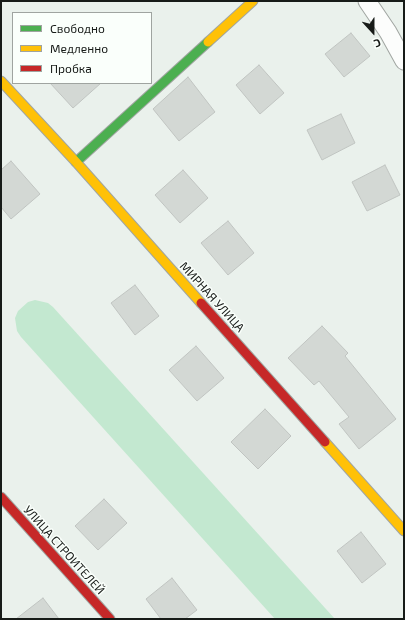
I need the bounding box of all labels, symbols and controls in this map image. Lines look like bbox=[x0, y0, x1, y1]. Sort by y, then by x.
legend bbox=[12, 12, 152, 84]
north arrow bbox=[353, 12, 393, 52]
text: Свободно bbox=[50, 21, 105, 35]
text: С bbox=[372, 36, 383, 51]
text: Медленно bbox=[50, 41, 108, 55]
text: Пробка bbox=[50, 61, 92, 75]
street label: МИРНАЯ УЛИЦА bbox=[177, 259, 247, 335]
street label: УЛИЦА СТРОИТЕЛЕЙ bbox=[20, 503, 108, 597]

